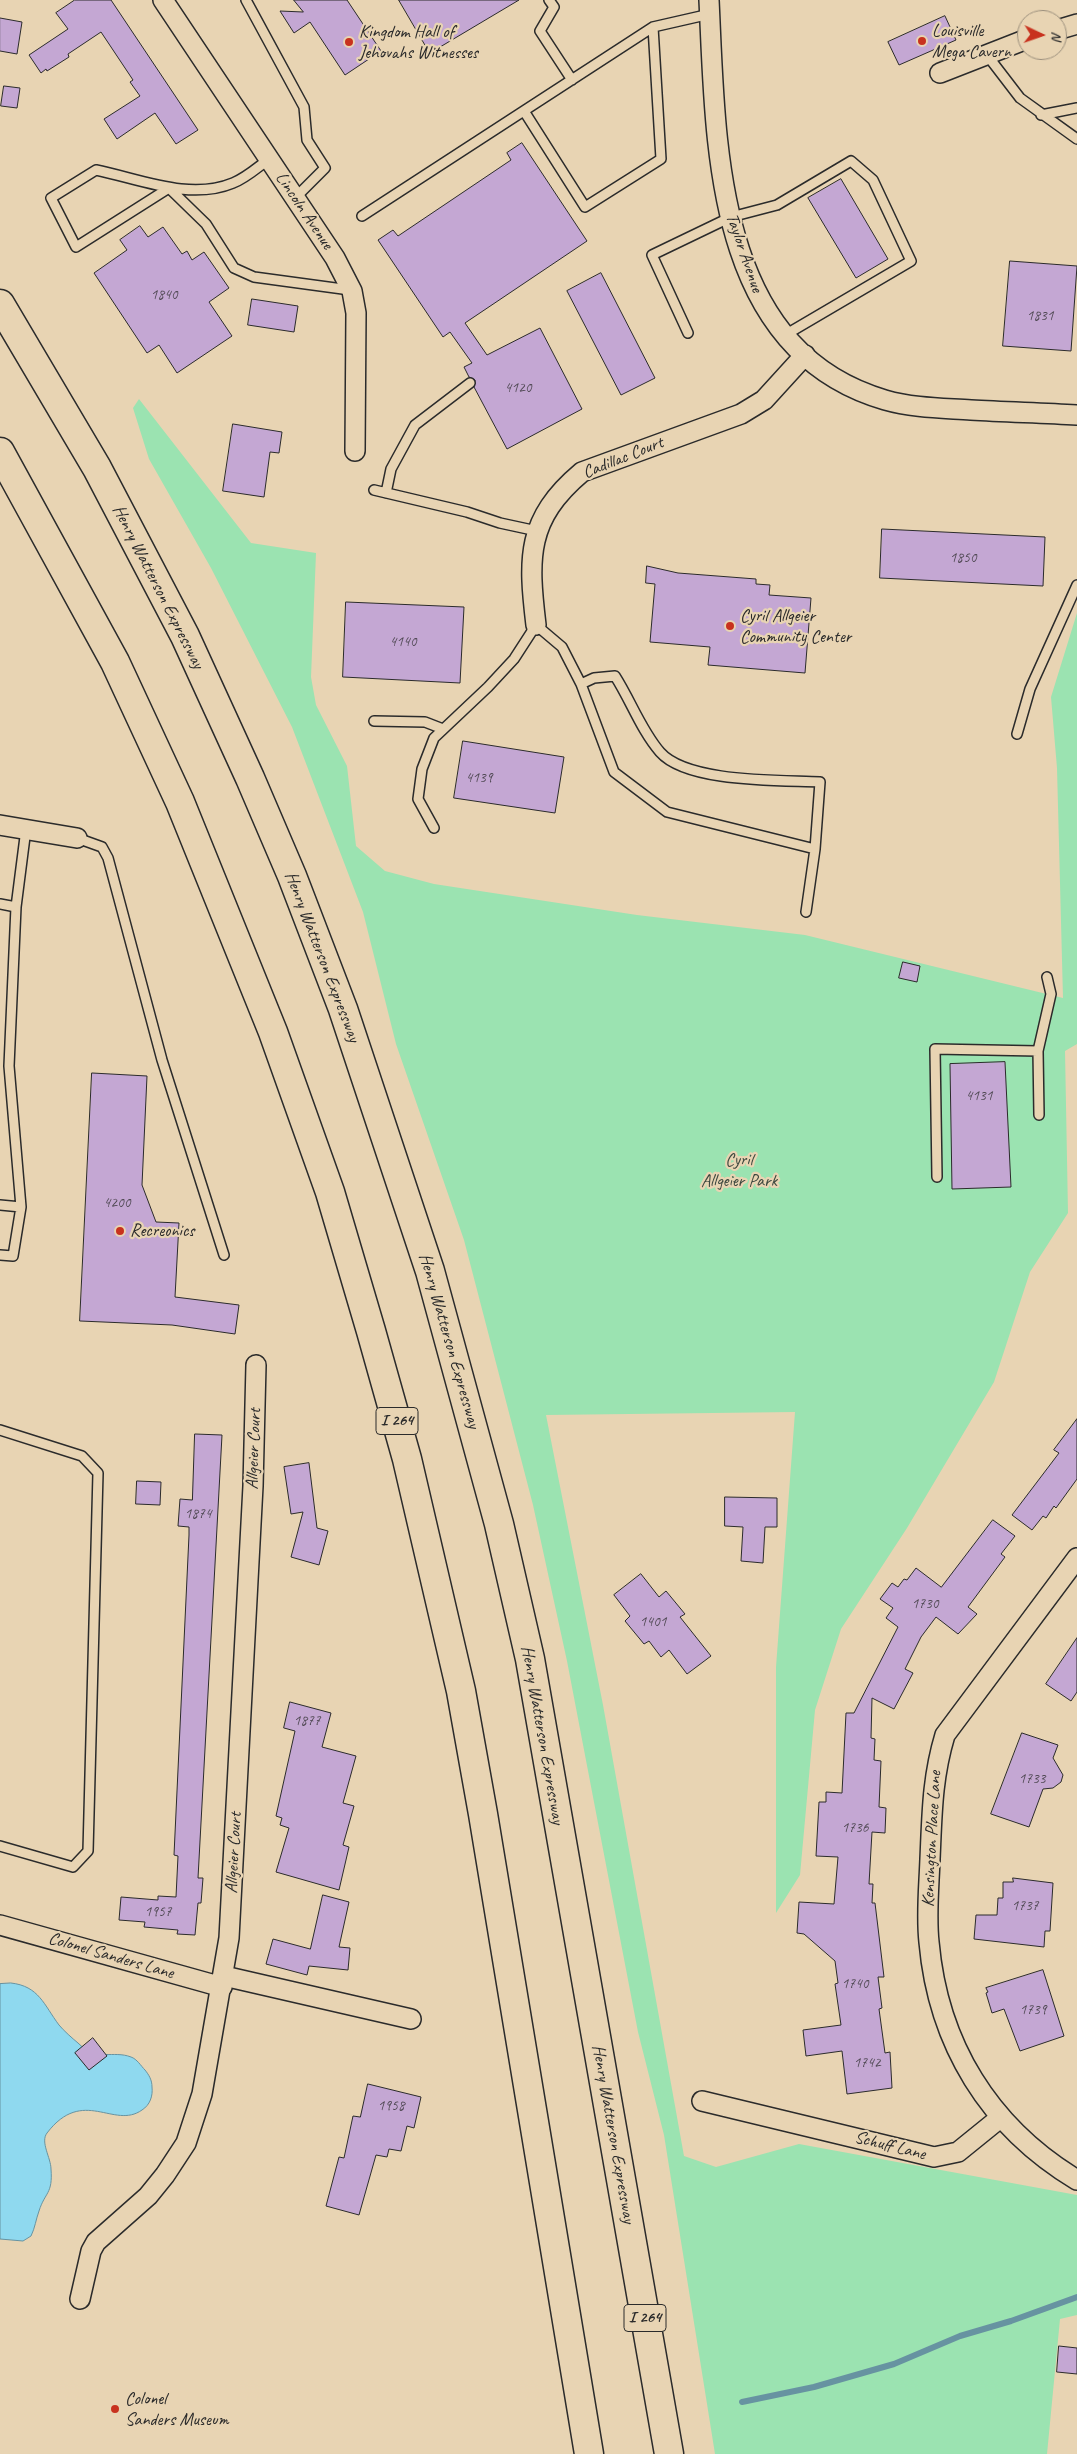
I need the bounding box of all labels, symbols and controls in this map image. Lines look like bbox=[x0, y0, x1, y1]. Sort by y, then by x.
north arrow bbox=[1017, 10, 1067, 60]
place label: Louisville Mega Cavern bbox=[932, 20, 1011, 62]
place label: Kingdom Hall of Jehovahs Witnesses bbox=[359, 21, 478, 64]
text: N bbox=[1048, 31, 1065, 41]
marker: Louisville Mega Cavern bbox=[916, 35, 928, 47]
marker: Kingdom Hall of Jehovahs Witnesses bbox=[343, 36, 355, 48]
street label: Lincoln Avenue bbox=[270, 168, 338, 254]
street label: Taylor Avenue bbox=[720, 211, 768, 295]
house number: 1840 bbox=[151, 286, 177, 304]
house number: 1831 bbox=[1027, 307, 1053, 325]
house number: 4120 bbox=[505, 379, 531, 397]
street label: Cadillac Court bbox=[580, 432, 666, 484]
street label: Henry Watterson Expressway bbox=[107, 501, 209, 673]
house number: 1850 bbox=[950, 549, 976, 567]
place label: Cyril Allgeier Community Center bbox=[740, 605, 851, 648]
marker: Cyril Allgeier Community Center bbox=[724, 620, 736, 632]
house number: 4140 bbox=[390, 633, 416, 651]
house number: 4139 bbox=[466, 769, 492, 787]
street label: Henry Watterson Expressway bbox=[279, 869, 365, 1045]
house number: 4131 bbox=[966, 1087, 992, 1105]
park label: Cyril Allgeier Park bbox=[701, 1149, 777, 1192]
house number: 4200 bbox=[104, 1194, 130, 1212]
place label: Recreonics bbox=[130, 1220, 194, 1242]
marker: Recreonics bbox=[114, 1225, 126, 1237]
street label: Henry Watterson Expressway bbox=[414, 1251, 484, 1431]
street label: Allgeier Court bbox=[242, 1408, 266, 1490]
road number: I 264 bbox=[376, 1408, 418, 1434]
house number: 1874 bbox=[185, 1505, 211, 1523]
house number: 1730 bbox=[912, 1595, 938, 1613]
house number: 1401 bbox=[640, 1613, 666, 1631]
street label: Henry Watterson Expressway bbox=[516, 1644, 568, 1826]
house number: 1877 bbox=[294, 1712, 320, 1730]
street label: Kensington Place Lane bbox=[918, 1770, 946, 1908]
house number: 1733 bbox=[1019, 1770, 1045, 1788]
street label: Allgeier Court bbox=[221, 1812, 247, 1894]
house number: 1736 bbox=[842, 1819, 868, 1837]
house number: 1737 bbox=[1012, 1897, 1038, 1915]
house number: 1957 bbox=[145, 1903, 171, 1921]
street label: Colonel Sanders Lane bbox=[46, 1928, 176, 1984]
house number: 1740 bbox=[842, 1975, 868, 1993]
house number: 1739 bbox=[1020, 2001, 1046, 2019]
street label: Henry Watterson Expressway bbox=[587, 2043, 639, 2225]
house number: 1742 bbox=[854, 2054, 880, 2072]
house number: 1958 bbox=[378, 2097, 404, 2115]
street label: Schuff Lane bbox=[852, 2127, 928, 2165]
road number: I 264 bbox=[624, 2304, 666, 2332]
place label: Colonel Sanders Museum bbox=[125, 2388, 229, 2430]
marker: Colonel Sanders Museum bbox=[109, 2403, 121, 2415]

